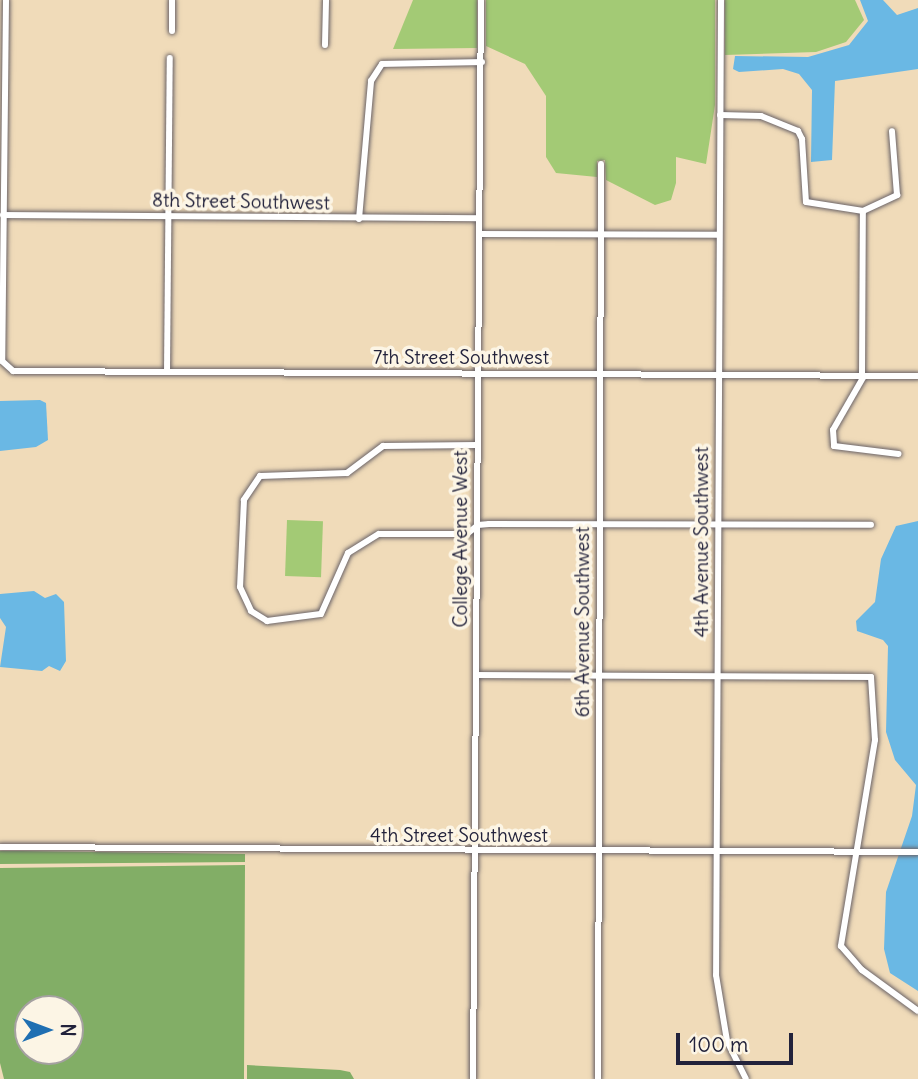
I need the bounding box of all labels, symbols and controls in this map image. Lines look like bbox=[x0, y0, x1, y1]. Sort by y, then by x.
street label: 8th Street Southwest bbox=[152, 189, 330, 215]
street label: 7th Street Southwest bbox=[373, 347, 549, 369]
street label: 4th Avenue Southwest bbox=[691, 447, 713, 637]
street label: College Avenue West bbox=[450, 450, 472, 628]
street label: 6th Avenue Southwest bbox=[572, 527, 594, 717]
street label: 4th Street Southwest bbox=[370, 825, 548, 847]
north arrow bbox=[14, 995, 84, 1065]
scale bar bbox=[680, 1020, 797, 1064]
text: N bbox=[56, 1023, 80, 1037]
text: 100 m bbox=[689, 1031, 748, 1058]

